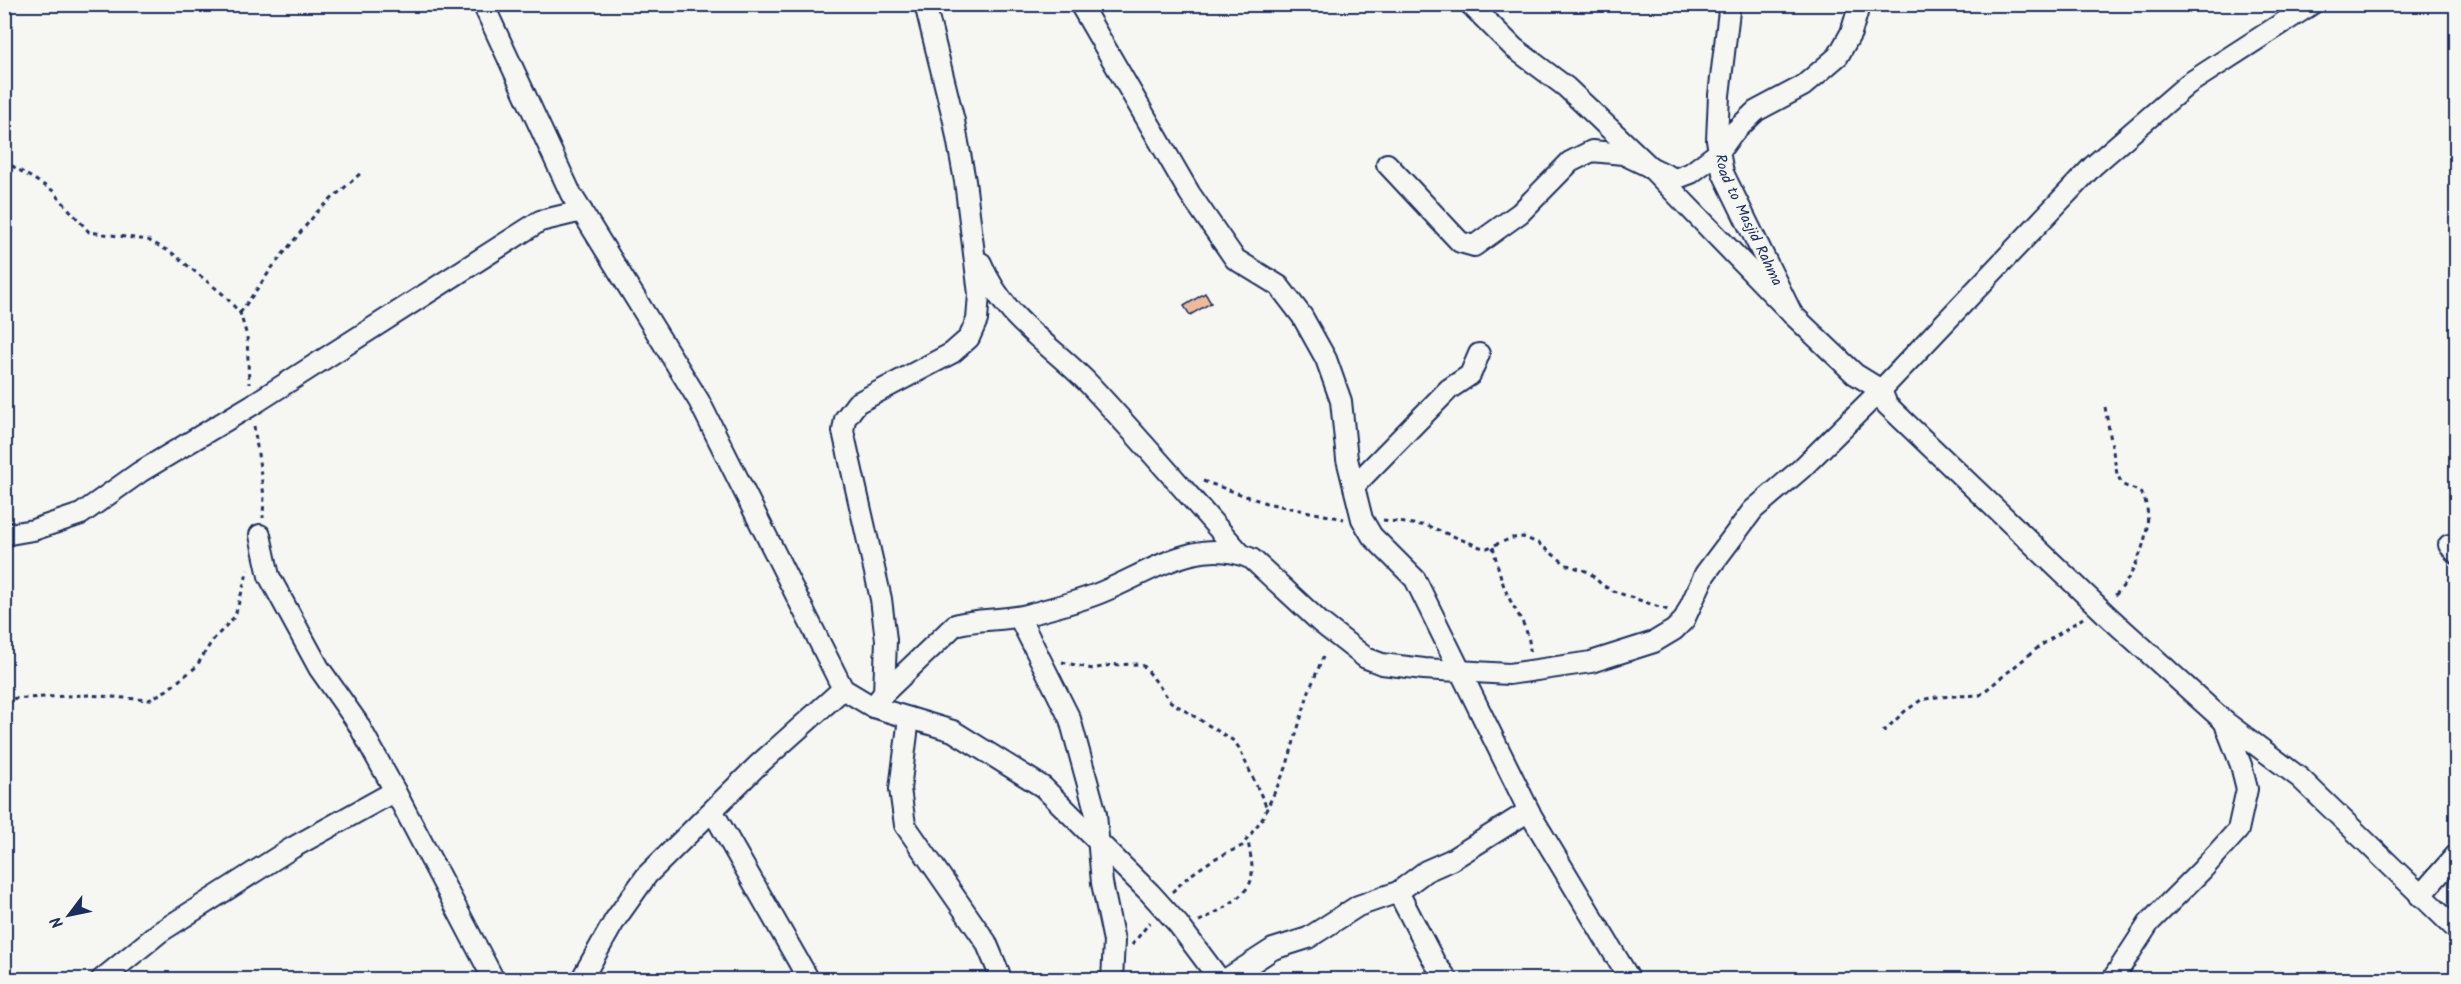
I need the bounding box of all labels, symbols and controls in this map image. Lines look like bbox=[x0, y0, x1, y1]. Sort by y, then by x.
street label: Road to Masjid Rahma bbox=[1708, 152, 1789, 290]
north arrow bbox=[39, 885, 99, 945]
text: N bbox=[44, 911, 71, 933]

